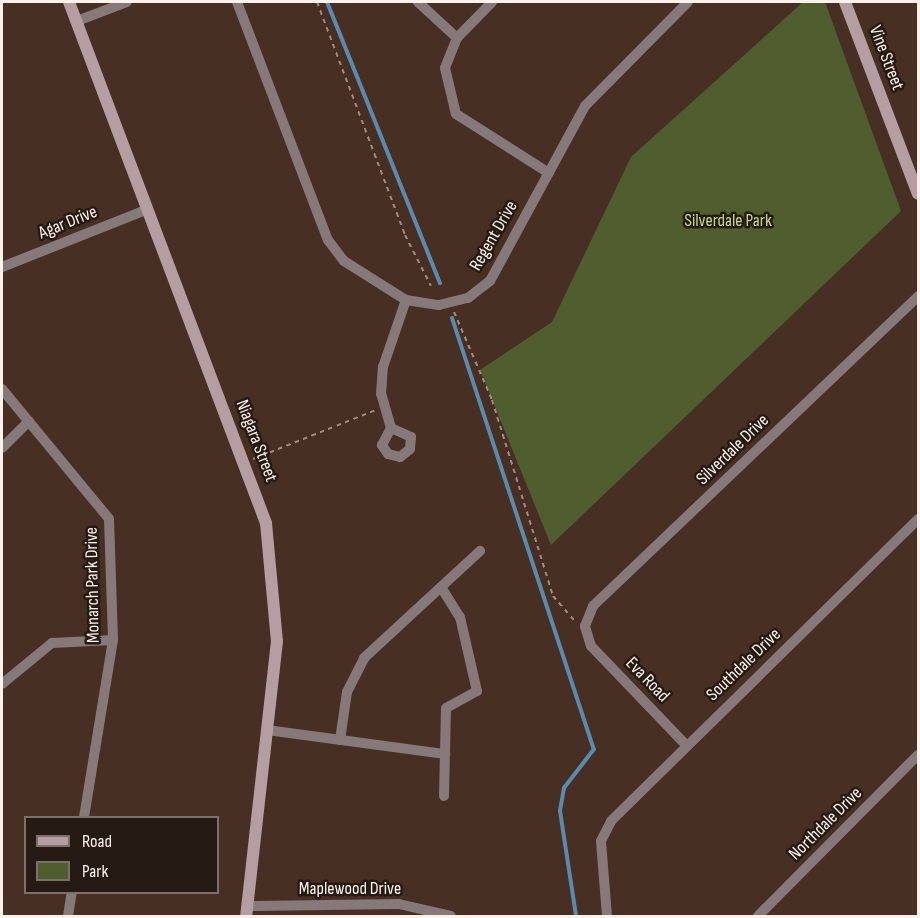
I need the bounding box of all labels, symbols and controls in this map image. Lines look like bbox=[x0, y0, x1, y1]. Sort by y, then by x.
street label: Vine Street bbox=[864, 23, 908, 93]
street label: Regent Drive bbox=[465, 197, 523, 275]
street label: Agar Drive bbox=[36, 202, 100, 244]
park label: Silverdale Park bbox=[684, 210, 772, 232]
street label: Niagara Street bbox=[231, 397, 281, 485]
street label: Silverdale Drive bbox=[692, 410, 774, 490]
street label: Monarch Park Drive bbox=[81, 527, 105, 643]
street label: Southdale Drive bbox=[702, 624, 786, 706]
street label: Eva Road bbox=[621, 653, 673, 707]
street label: Northdale Drive bbox=[785, 783, 867, 865]
legend bbox=[24, 816, 219, 894]
text: Road bbox=[82, 831, 112, 852]
text: Park bbox=[82, 861, 108, 882]
street label: Maplewood Drive bbox=[299, 878, 401, 900]

